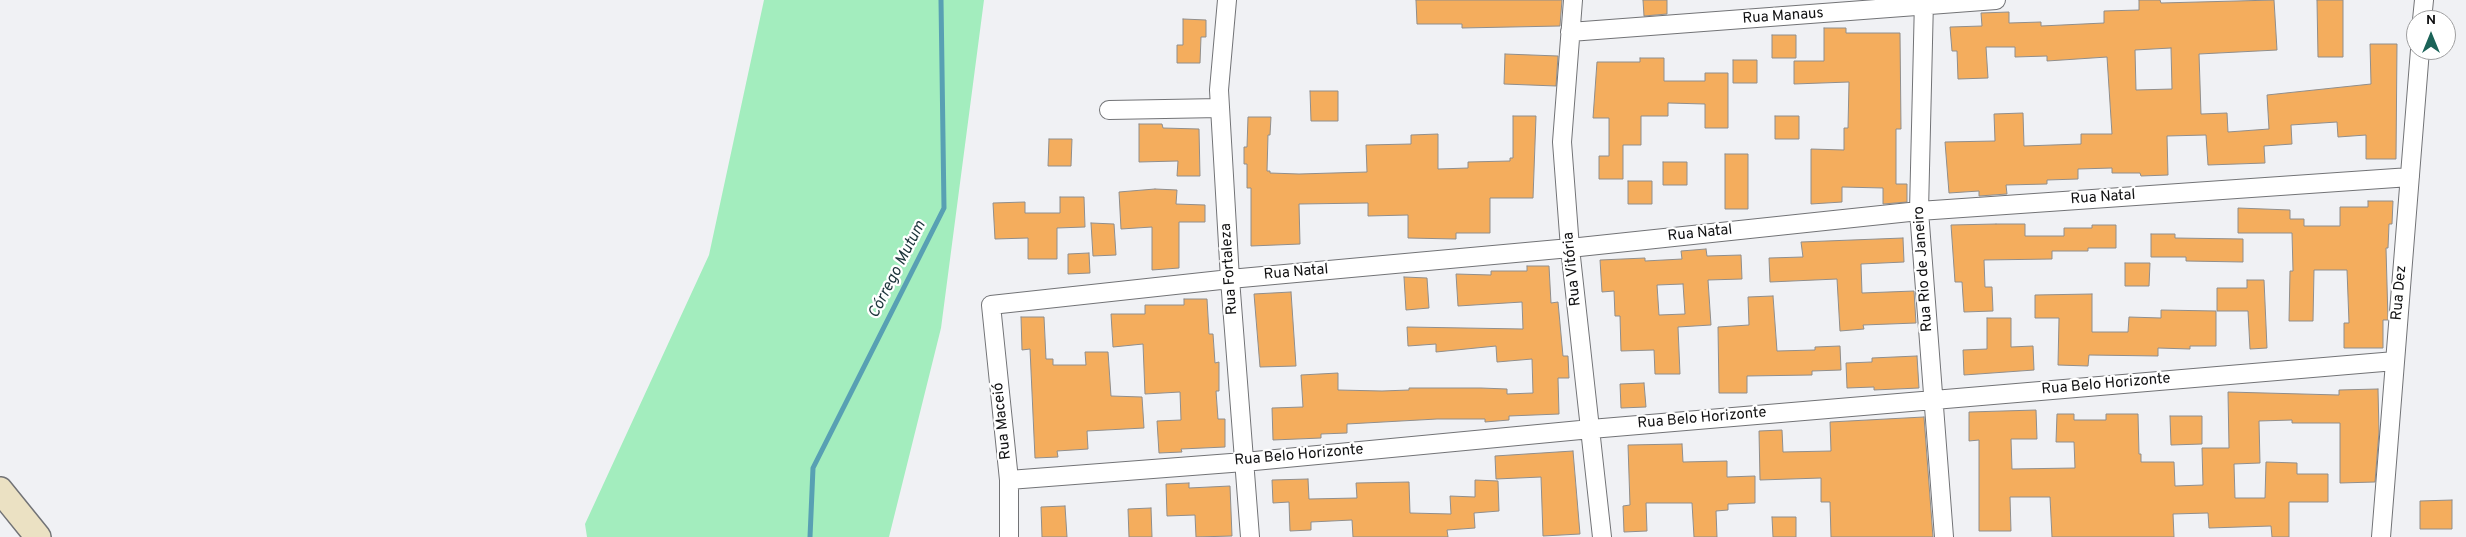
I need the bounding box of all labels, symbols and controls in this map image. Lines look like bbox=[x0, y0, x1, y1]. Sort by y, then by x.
street label: Rua Manaus bbox=[1742, 5, 1824, 29]
north arrow bbox=[2406, 10, 2456, 60]
text: N bbox=[2426, 12, 2436, 29]
street label: Rua Natal bbox=[2070, 187, 2136, 209]
street label: Rua Rio de Janeiro bbox=[1911, 205, 1937, 333]
water label: Córrego Mutum bbox=[865, 218, 931, 322]
street label: Rua Fortaleza bbox=[1218, 222, 1242, 316]
street label: Rua Natal bbox=[1667, 222, 1733, 246]
street label: Rua Vitória bbox=[1560, 231, 1586, 307]
street label: Rua Natal bbox=[1263, 261, 1329, 285]
street label: Rua Dez bbox=[2389, 265, 2411, 321]
street label: Rua Belo Horizonte bbox=[2041, 370, 2171, 400]
street label: Rua Maceió bbox=[990, 382, 1016, 460]
street label: Rua Belo Horizonte bbox=[1637, 404, 1767, 434]
street label: Rua Belo Horizonte bbox=[1234, 441, 1364, 471]

